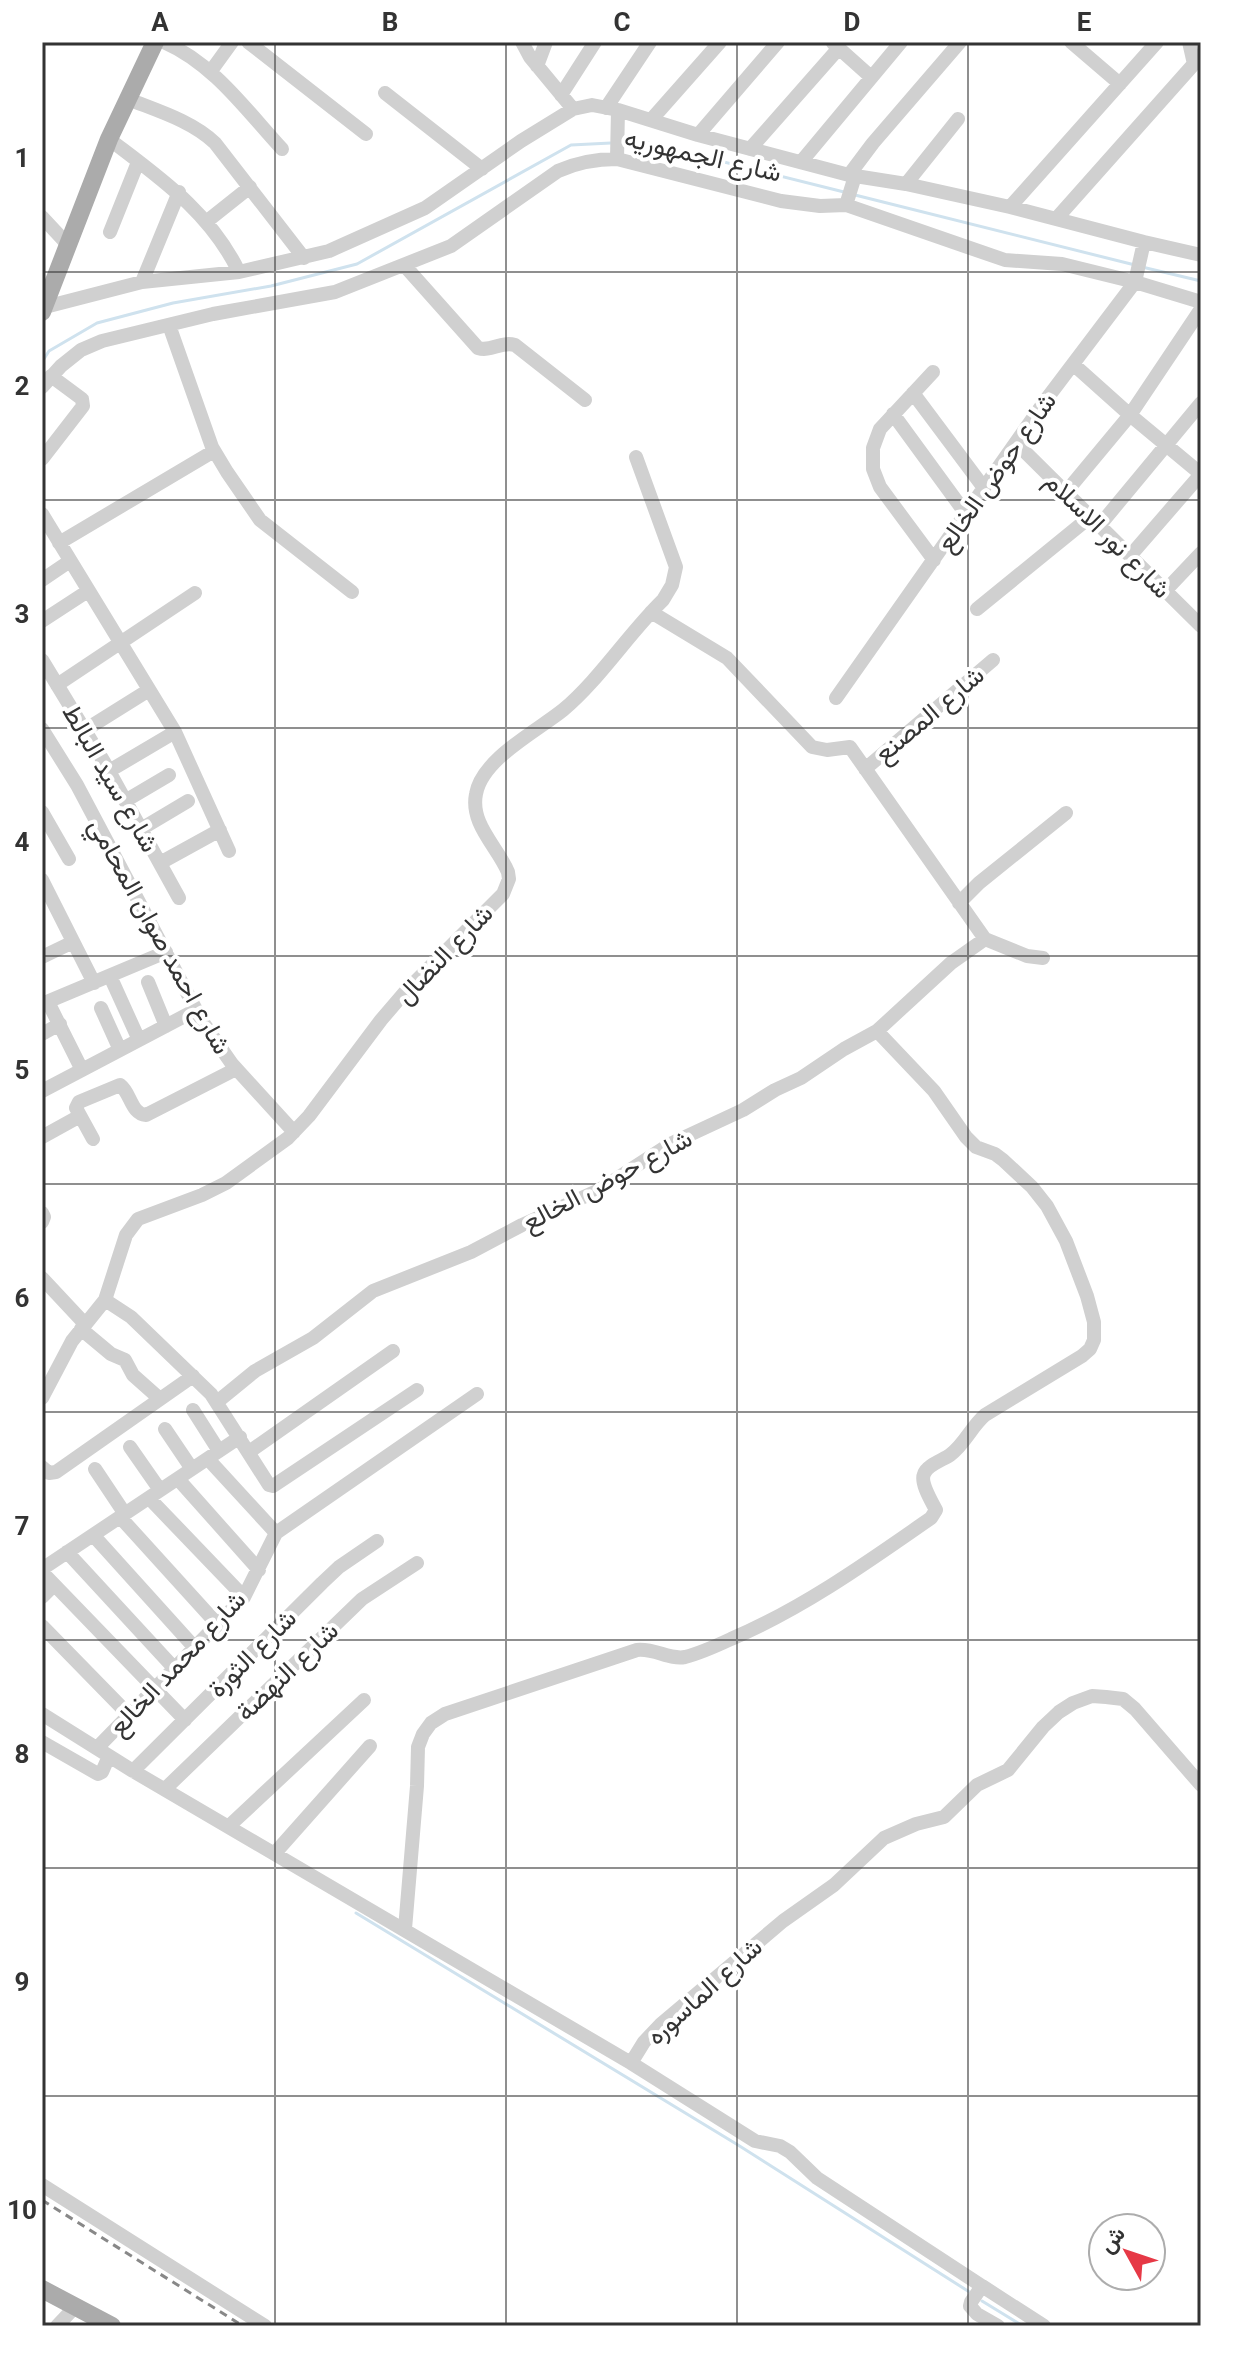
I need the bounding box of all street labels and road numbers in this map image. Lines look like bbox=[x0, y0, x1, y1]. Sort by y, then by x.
street label: شارع الجمهوريه bbox=[621, 122, 784, 191]
street label: شارع حوض الخالع bbox=[930, 386, 1065, 559]
street label: شارع نور الاسلام bbox=[1037, 466, 1177, 606]
street label: شارع المصنع bbox=[868, 659, 992, 771]
street label: شارع سيد البالط bbox=[54, 699, 165, 859]
street label: شارع احمد صوان المحامي bbox=[77, 813, 237, 1062]
street label: شارع النضال bbox=[389, 898, 501, 1012]
street label: شارع حوض الخالع bbox=[517, 1123, 698, 1240]
street label: شارع محمد الخالع bbox=[102, 1585, 254, 1744]
street label: شارع الثورة bbox=[202, 1603, 304, 1705]
street label: شارع النهضة bbox=[230, 1615, 346, 1729]
street label: شارع الماسوره bbox=[640, 1931, 770, 2053]

